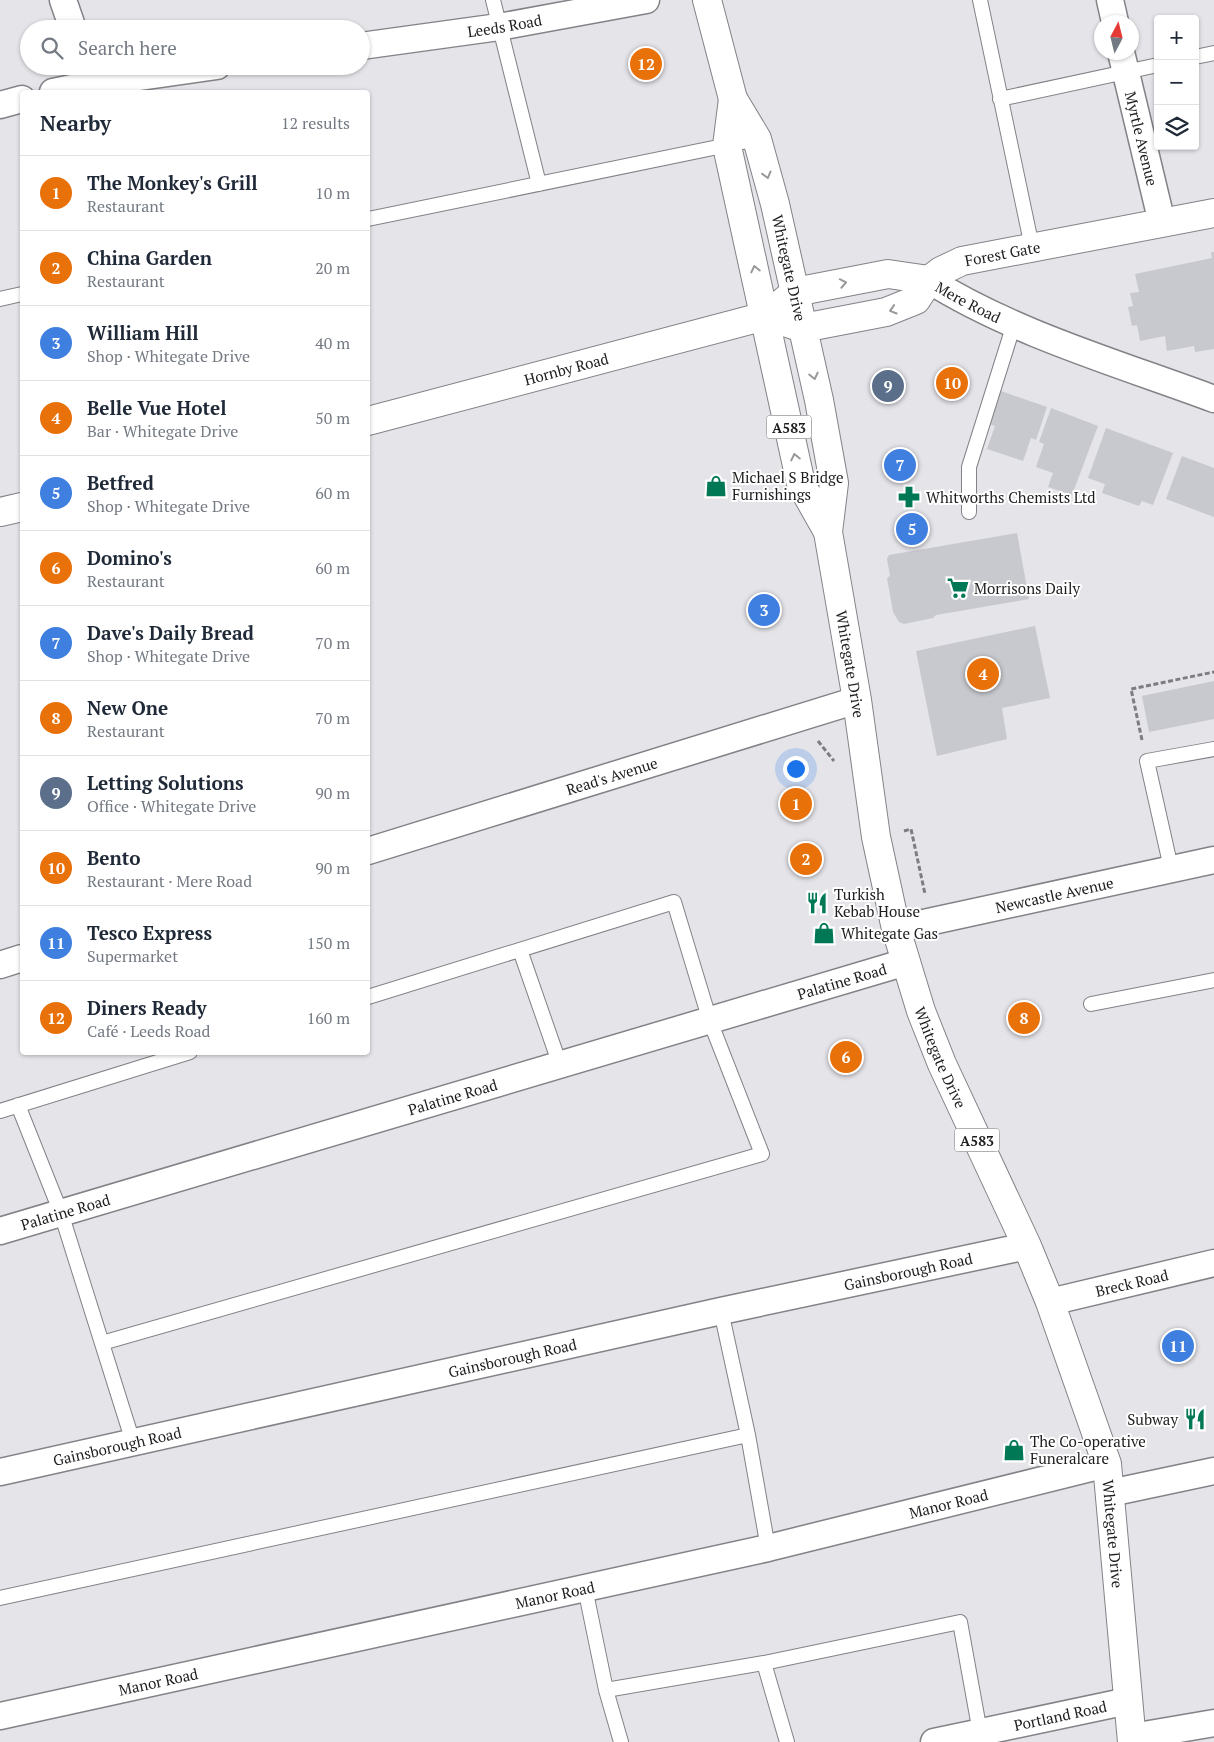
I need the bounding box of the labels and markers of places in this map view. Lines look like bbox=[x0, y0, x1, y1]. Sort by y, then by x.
pin: 12 bbox=[630, 45, 662, 83]
pin: 10 bbox=[936, 364, 968, 402]
pin: 9 bbox=[872, 367, 904, 405]
pin: 7 bbox=[884, 446, 916, 484]
place label: Michael S Bridge Furnishings bbox=[732, 467, 844, 504]
shop icon: Michael S Bridge Furnishings bbox=[703, 473, 729, 499]
pharmacy icon: Whitworths Chemists Ltd bbox=[896, 484, 922, 510]
place label: Whitworths Chemists Ltd bbox=[926, 487, 1096, 507]
pin: 5 bbox=[896, 510, 928, 548]
supermarket icon: Morrisons Daily bbox=[945, 575, 971, 601]
place label: Morrisons Daily bbox=[974, 578, 1080, 598]
pin: 3 bbox=[748, 591, 780, 629]
pin: 4 bbox=[967, 655, 999, 693]
pin: 1 bbox=[780, 785, 812, 823]
pin: 2 bbox=[790, 840, 822, 878]
place label: Turkish Kebab House bbox=[834, 884, 920, 921]
restaurant icon: Turkish Kebab House bbox=[804, 890, 830, 916]
shop icon: Whitegate Gas bbox=[811, 920, 837, 946]
place label: Whitegate Gas bbox=[841, 923, 938, 943]
pin: 8 bbox=[1008, 999, 1040, 1037]
pin: 6 bbox=[830, 1038, 862, 1076]
pin: 11 bbox=[1162, 1327, 1194, 1365]
restaurant icon: Subway bbox=[1182, 1406, 1208, 1432]
place label: Subway bbox=[1127, 1409, 1178, 1429]
place label: The Co-operative Funeralcare bbox=[1030, 1431, 1146, 1468]
shop icon: The Co-operative Funeralcare bbox=[1001, 1437, 1027, 1463]

